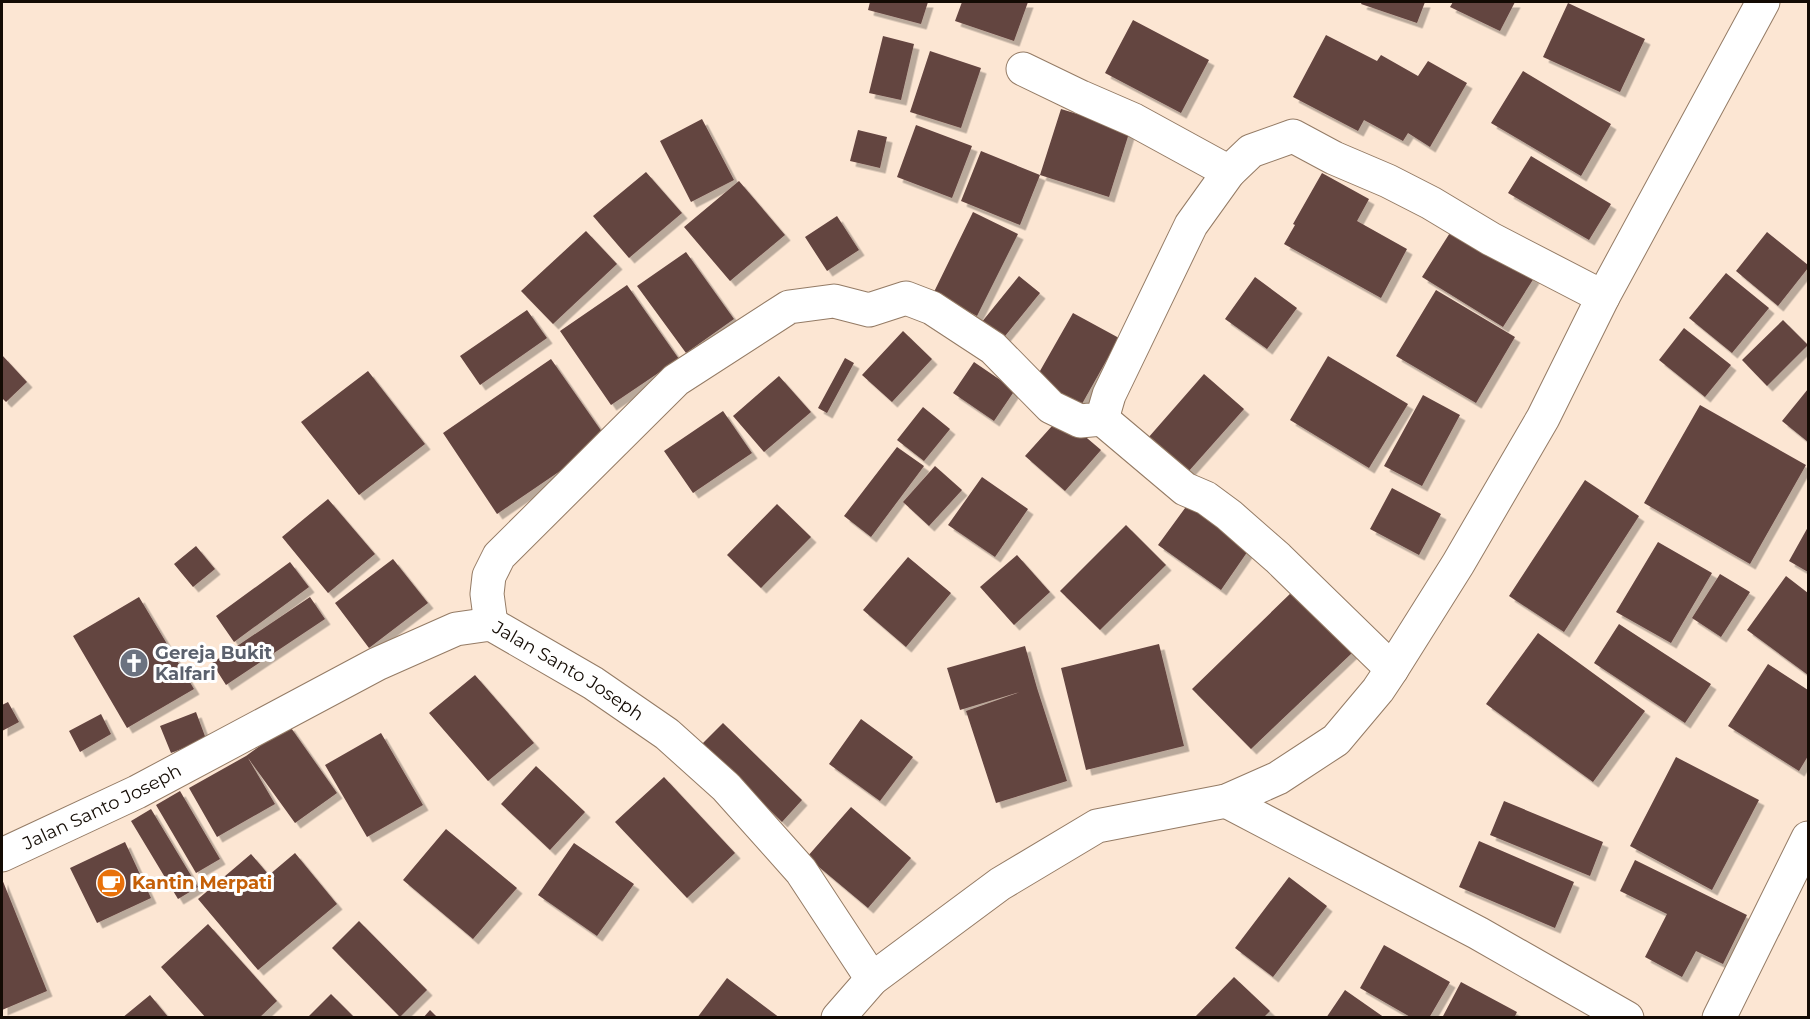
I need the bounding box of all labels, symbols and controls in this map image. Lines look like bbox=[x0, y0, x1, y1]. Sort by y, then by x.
street label: Jalan Santo Joseph bbox=[488, 616, 648, 726]
place label: Gereja Bukit Kalfari bbox=[155, 642, 272, 685]
church icon: Gereja Bukit Kalfari bbox=[118, 647, 150, 679]
street label: Jalan Santo Joseph bbox=[19, 759, 185, 855]
cafe icon: Kantin Merpati bbox=[95, 867, 127, 899]
place label: Kantin Merpati bbox=[132, 872, 272, 894]

